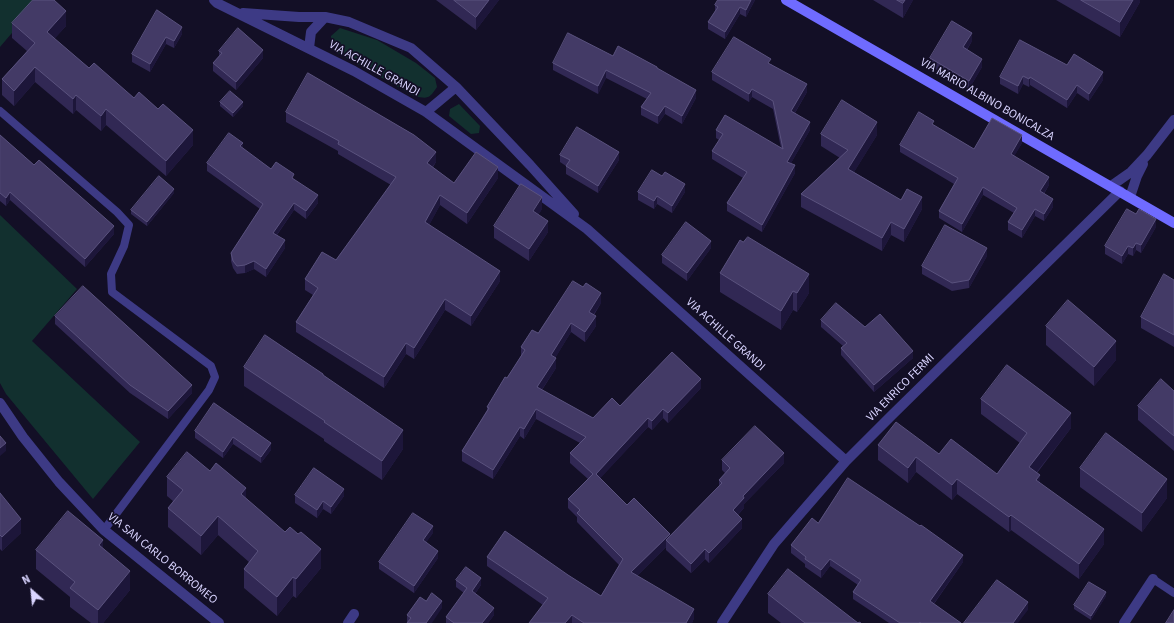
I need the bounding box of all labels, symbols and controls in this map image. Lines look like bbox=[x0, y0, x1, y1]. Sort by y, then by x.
street label: VIA ACHILLE GRANDI bbox=[326, 38, 422, 100]
street label: VIA MARIO ALBINO BONICALZA bbox=[917, 56, 1057, 144]
street label: VIA ACHILLE GRANDI bbox=[682, 296, 768, 374]
street label: VIA ENRICO FERMI bbox=[864, 351, 938, 425]
street label: VIA SAN CARLO BORROMEO bbox=[104, 510, 220, 608]
north arrow bbox=[12, 571, 52, 611]
text: N bbox=[20, 572, 33, 588]

